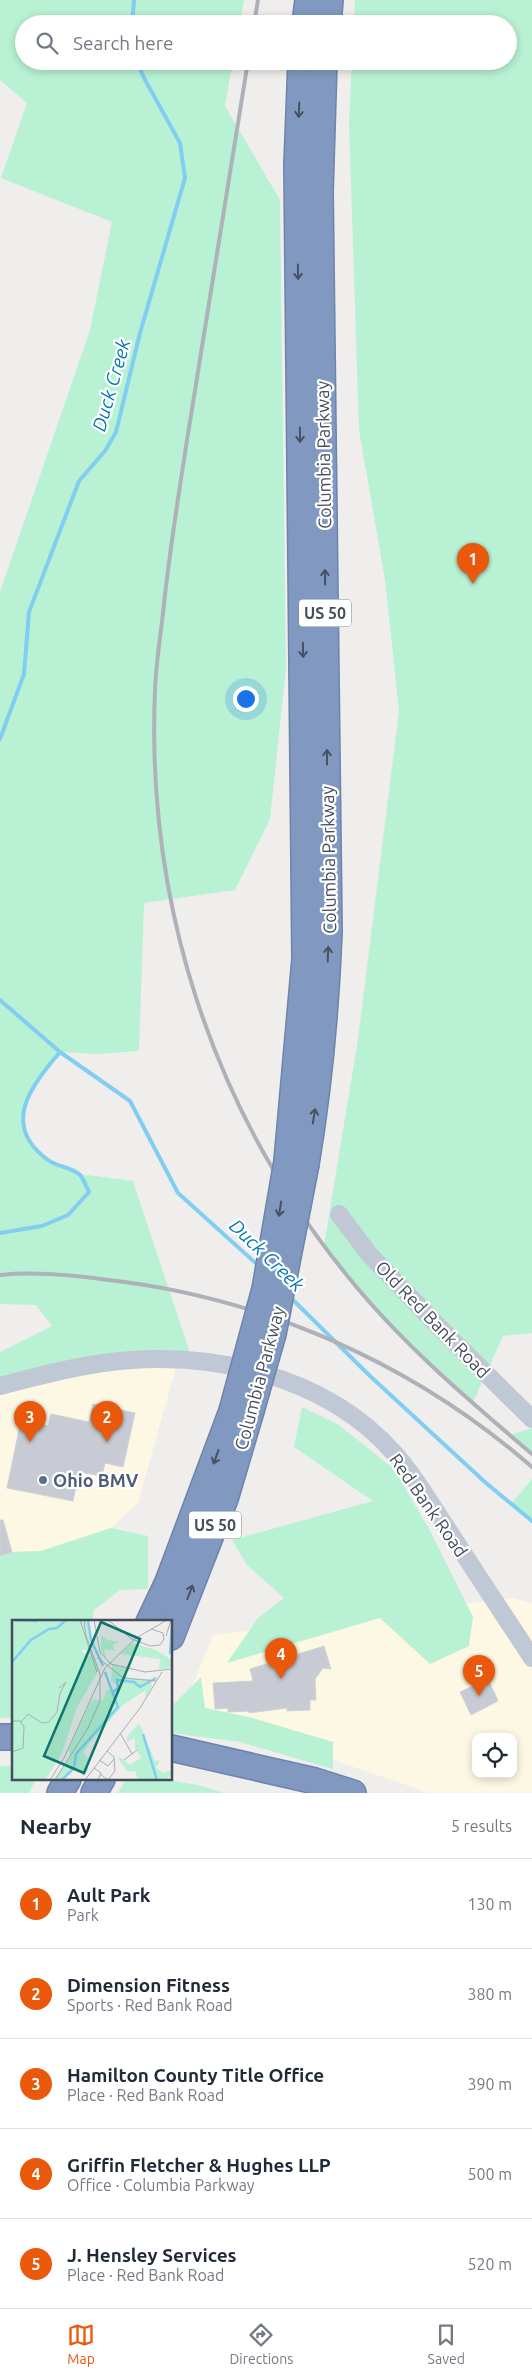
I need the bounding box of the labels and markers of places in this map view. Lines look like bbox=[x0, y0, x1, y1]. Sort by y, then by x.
pin: 1 bbox=[457, 543, 489, 584]
pin: 3 bbox=[14, 1401, 46, 1442]
pin: 2 bbox=[91, 1401, 123, 1442]
place label: Ohio BMV bbox=[53, 1470, 139, 1490]
marker: Ohio BMV bbox=[37, 1474, 49, 1486]
pin: 4 bbox=[265, 1638, 297, 1679]
pin: 5 bbox=[463, 1655, 495, 1696]

